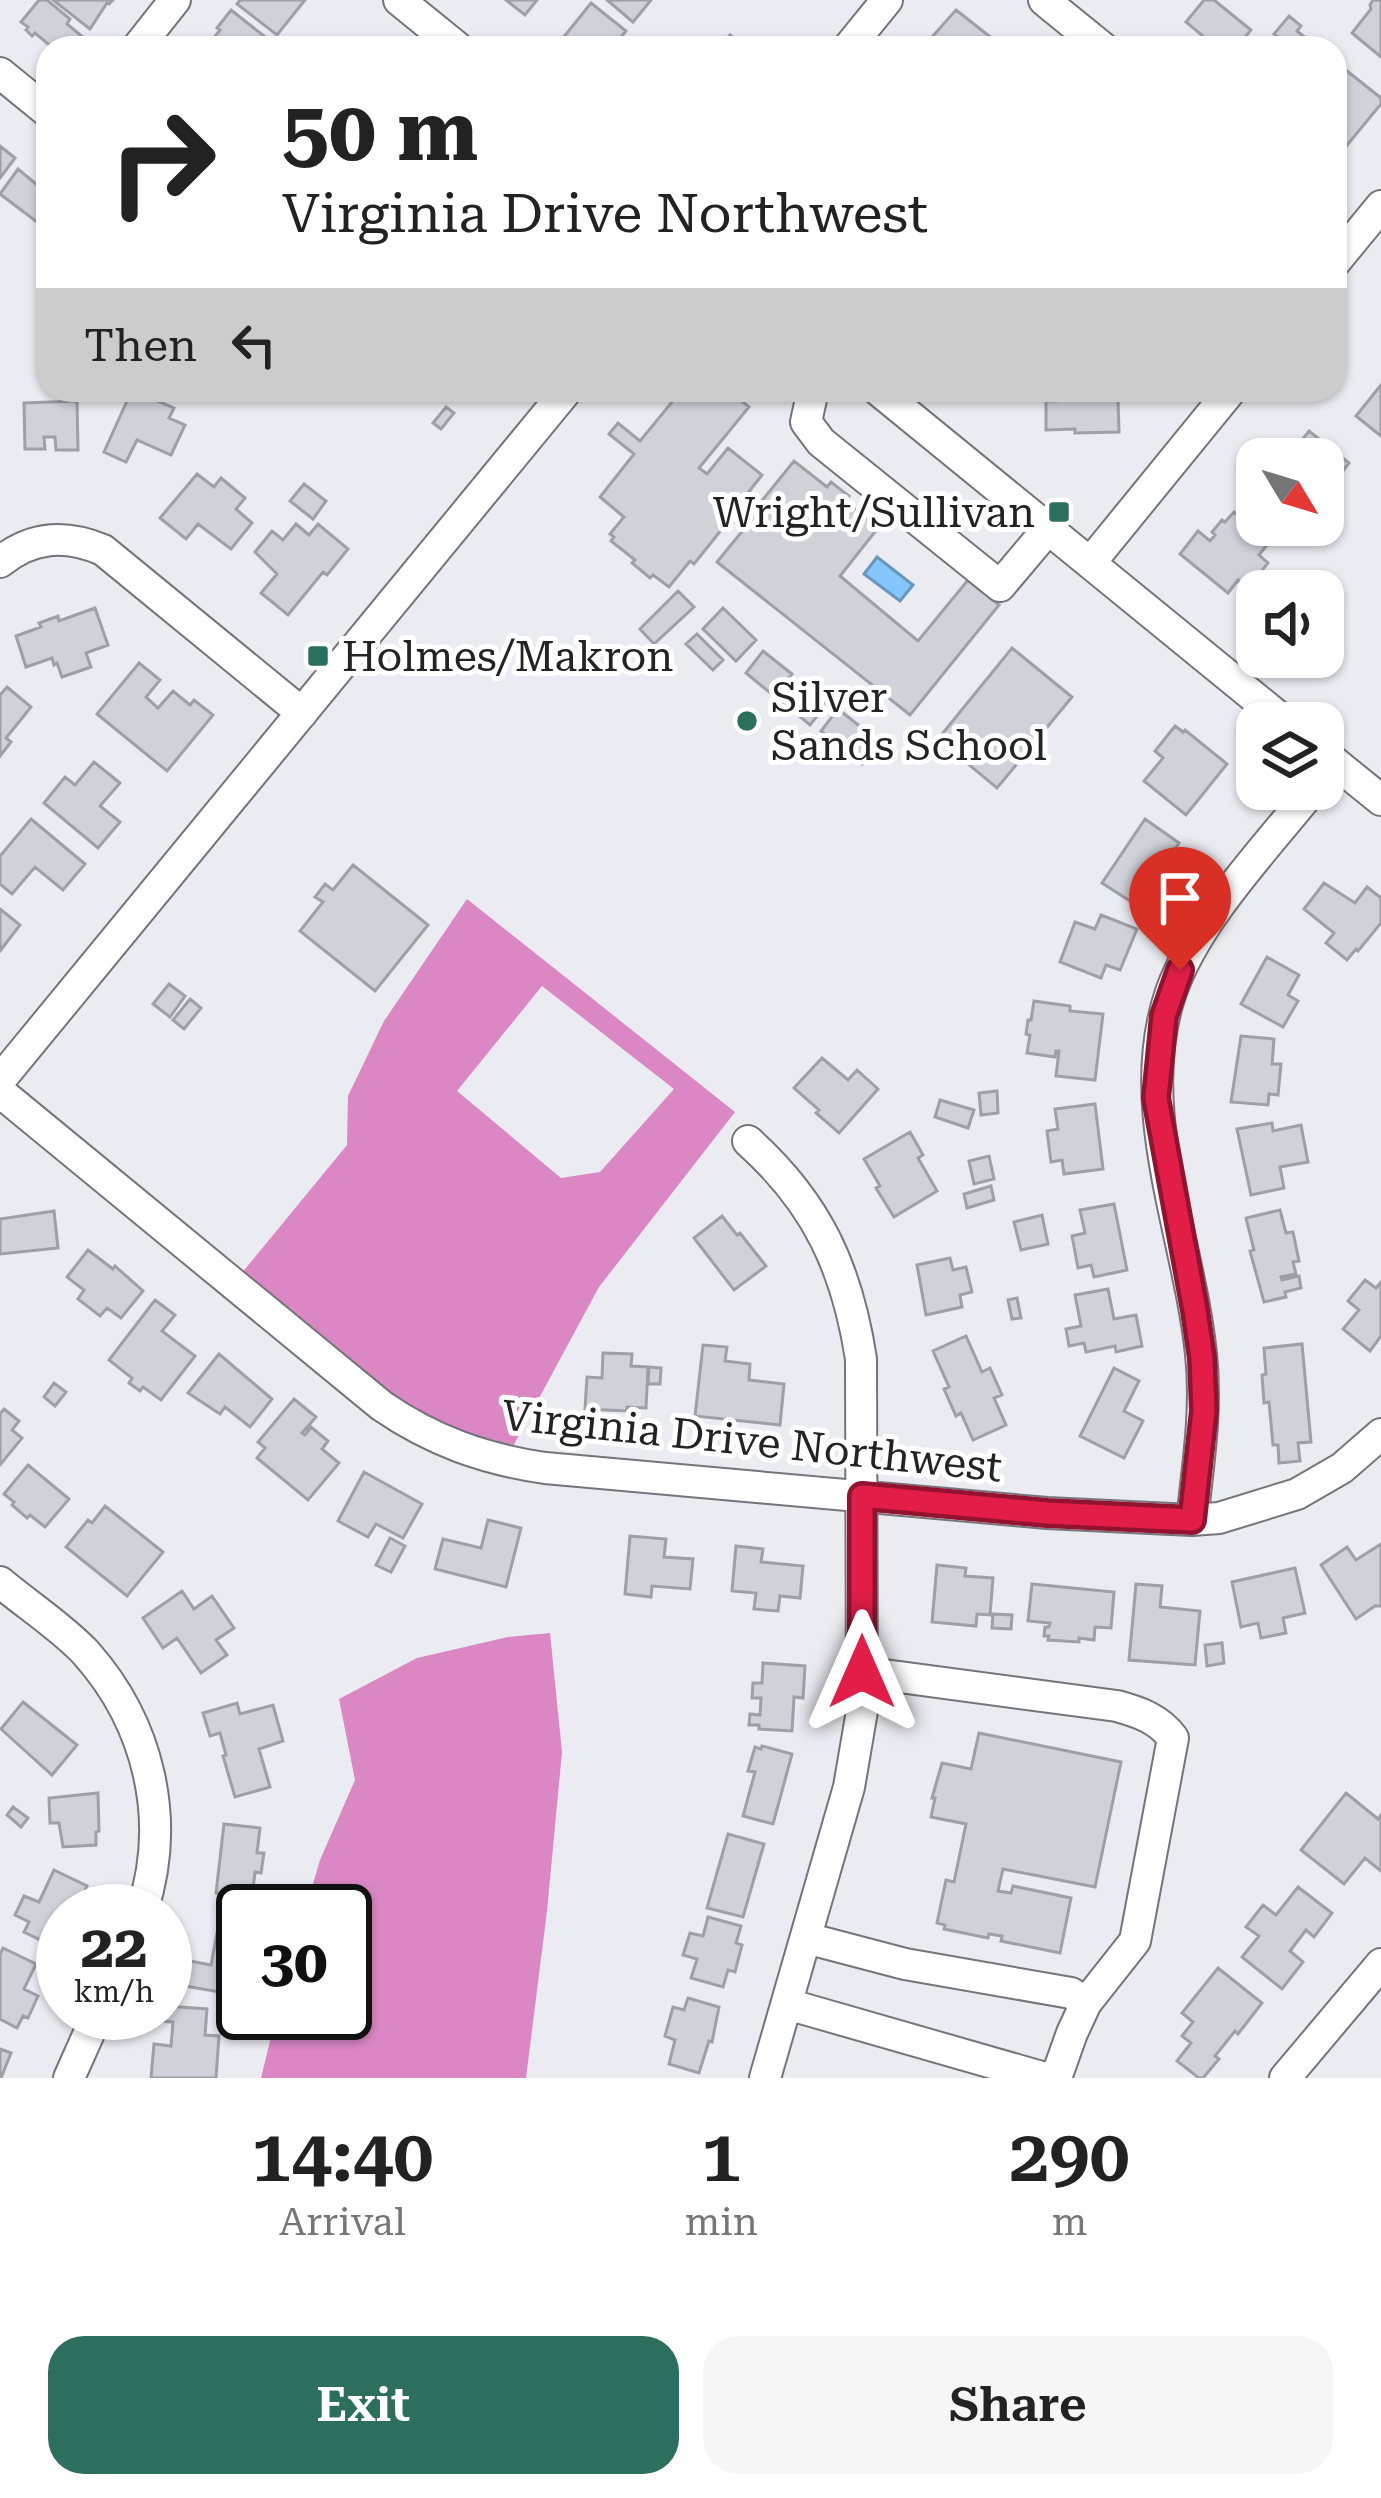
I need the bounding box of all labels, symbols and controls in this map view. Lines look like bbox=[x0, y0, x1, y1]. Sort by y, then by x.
text: 50 m bbox=[282, 82, 478, 180]
icon: right bbox=[84, 84, 240, 240]
text: Virginia Drive Northwest bbox=[282, 182, 928, 245]
icon: left bbox=[221, 312, 287, 378]
text: Then bbox=[84, 319, 197, 372]
north arrow bbox=[1236, 438, 1344, 546]
map controls bbox=[1236, 438, 1344, 810]
place label: Wright/Sullivan bbox=[713, 488, 1035, 537]
marker: Wright/Sullivan bbox=[1046, 499, 1072, 525]
button: sound bbox=[1236, 570, 1344, 678]
place label: Holmes/Makron bbox=[342, 632, 673, 681]
marker: Holmes/Makron bbox=[305, 643, 331, 669]
place label: Silver Sands School bbox=[771, 673, 1047, 770]
button: layers bbox=[1236, 702, 1344, 810]
marker: Silver Sands School bbox=[734, 708, 760, 734]
pin bbox=[1129, 847, 1231, 970]
icon: arrive bbox=[1147, 865, 1213, 931]
street label: Virginia Drive Northwest bbox=[500, 1390, 1004, 1492]
position arrow bbox=[799, 1609, 925, 1735]
speed limit sign: 30 bbox=[216, 1884, 372, 2040]
text: 22 bbox=[80, 1911, 148, 1982]
text: km/h bbox=[74, 1974, 154, 2009]
text: 14:40 bbox=[251, 2114, 434, 2199]
text: 1 bbox=[701, 2114, 741, 2199]
text: 290 bbox=[1009, 2114, 1130, 2199]
text: Arrival bbox=[279, 2199, 406, 2245]
text: min bbox=[685, 2199, 758, 2245]
text: m bbox=[1052, 2199, 1087, 2245]
button: Exit bbox=[48, 2336, 679, 2474]
button: Share bbox=[703, 2336, 1333, 2474]

